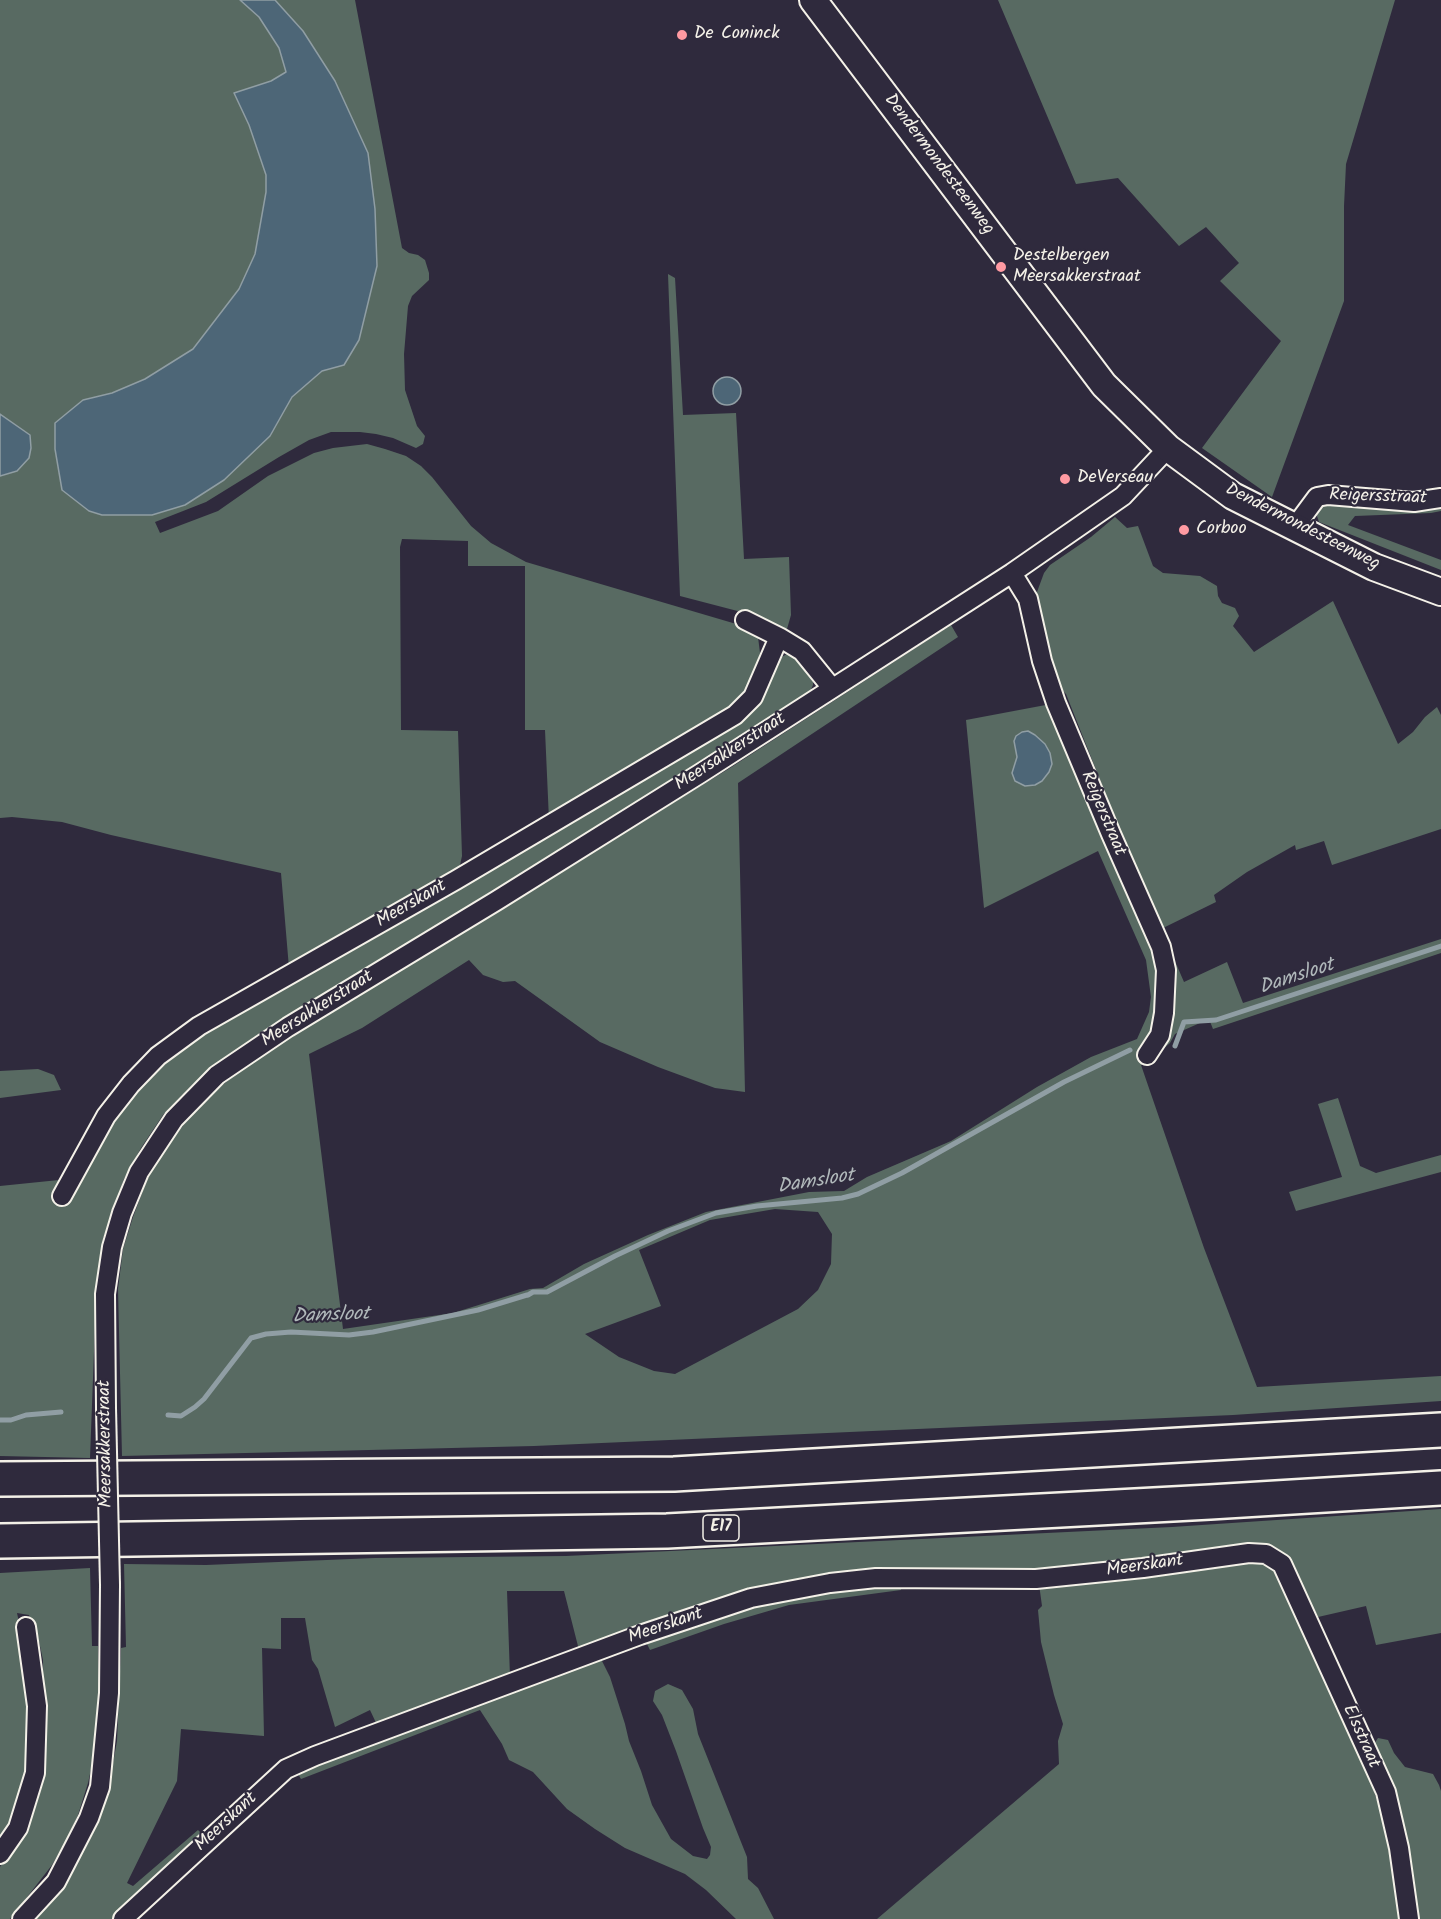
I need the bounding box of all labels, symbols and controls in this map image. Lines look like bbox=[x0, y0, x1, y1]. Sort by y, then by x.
place label: De Coninck bbox=[694, 24, 780, 46]
marker: De Coninck bbox=[675, 28, 689, 42]
street label: Dendermondesteenweg bbox=[878, 90, 998, 240]
place label: Destelbergen Meersakkerstraat bbox=[1013, 246, 1141, 288]
marker: Destelbergen Meersakkerstraat bbox=[994, 260, 1008, 274]
place label: DeVerseau bbox=[1077, 468, 1153, 490]
marker: DeVerseau bbox=[1058, 472, 1072, 486]
street label: Dendermondesteenweg bbox=[1221, 480, 1383, 576]
street label: Reigersstraat bbox=[1329, 486, 1427, 510]
place label: Corboo bbox=[1196, 519, 1247, 541]
marker: Corboo bbox=[1177, 523, 1191, 537]
street label: Meersakkerstraat bbox=[672, 709, 790, 797]
street label: Reigerstraat bbox=[1074, 768, 1130, 860]
street label: Meerskant bbox=[373, 876, 451, 934]
water label: Damsloot bbox=[1256, 955, 1338, 1001]
street label: Meersakkerstraat bbox=[258, 967, 378, 1053]
water label: Damsloot bbox=[776, 1165, 856, 1201]
water label: Damsloot bbox=[292, 1304, 370, 1330]
street label: Meersakkerstraat bbox=[95, 1380, 119, 1508]
road number: E17 bbox=[703, 1515, 739, 1541]
street label: Meerskant bbox=[1105, 1551, 1185, 1583]
street label: Meerskant bbox=[626, 1604, 706, 1650]
street label: Elsstraat bbox=[1336, 1702, 1384, 1772]
street label: Meerskant bbox=[191, 1789, 263, 1857]

